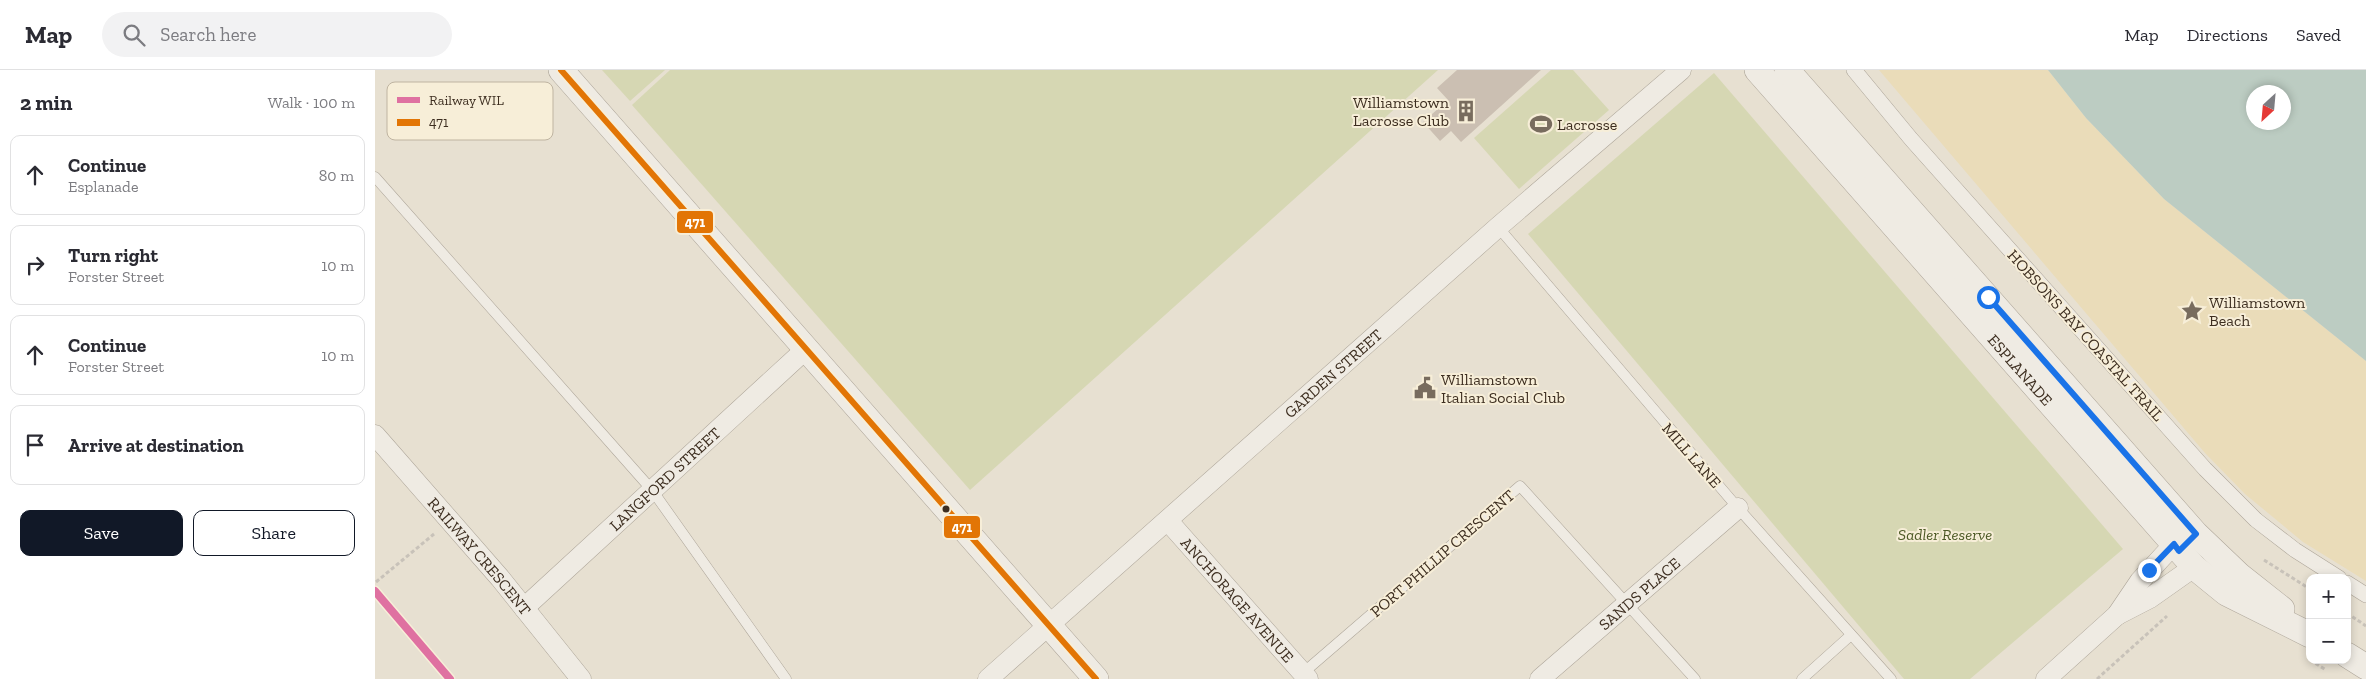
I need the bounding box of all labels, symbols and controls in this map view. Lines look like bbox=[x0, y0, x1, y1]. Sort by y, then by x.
search box bbox=[102, 12, 452, 57]
text: Map bbox=[25, 20, 72, 49]
icon: search bbox=[120, 21, 148, 49]
text: Search here bbox=[160, 23, 257, 46]
text: Map bbox=[2124, 24, 2159, 46]
text: Directions bbox=[2187, 24, 2268, 46]
text: Saved bbox=[2296, 24, 2341, 46]
legend bbox=[387, 82, 553, 140]
north arrow bbox=[2246, 85, 2291, 130]
text: 2 min bbox=[20, 90, 72, 115]
text: Railway WIL bbox=[429, 92, 504, 109]
text: Walk · 100 m bbox=[268, 93, 355, 112]
place label: Williamstown Lacrosse Club bbox=[1353, 93, 1450, 130]
building icon: Williamstown Lacrosse Club bbox=[1453, 98, 1479, 124]
sports icon: Lacrosse bbox=[1528, 111, 1554, 137]
text: 471 bbox=[429, 114, 449, 131]
place label: Lacrosse bbox=[1557, 115, 1617, 134]
text: Continue bbox=[68, 154, 146, 177]
icon: ahead bbox=[21, 161, 49, 189]
text: 80 m bbox=[319, 166, 354, 185]
text: Esplanade bbox=[68, 177, 138, 196]
line badge: 471 bbox=[676, 210, 714, 234]
text: 471 bbox=[685, 214, 705, 231]
text: Turn right bbox=[68, 244, 158, 267]
street label: HOBSONS BAY COASTAL TRAIL bbox=[2004, 246, 2168, 425]
icon: right bbox=[21, 251, 49, 279]
text: 10 m bbox=[321, 256, 354, 275]
text: Forster Street bbox=[68, 267, 164, 286]
route start bbox=[1977, 286, 2000, 309]
place label: Williamstown Beach bbox=[2209, 293, 2306, 330]
place icon: Williamstown Beach bbox=[2179, 298, 2205, 324]
street label: GARDEN STREET bbox=[1281, 325, 1386, 422]
street label: ESPLANADE bbox=[1984, 330, 2056, 409]
text: Continue bbox=[68, 334, 146, 357]
icon: ahead bbox=[21, 341, 49, 369]
text: 10 m bbox=[321, 346, 354, 365]
text: Forster Street bbox=[68, 357, 164, 376]
place label: Williamstown Italian Social Club bbox=[1441, 370, 1565, 407]
public building icon: Williamstown Italian Social Club bbox=[1412, 375, 1438, 401]
street label: MILL LANE bbox=[1658, 419, 1725, 492]
street label: LANGFORD STREET bbox=[606, 423, 725, 535]
icon: arrive bbox=[21, 431, 49, 459]
text: Arrive at destination bbox=[68, 434, 244, 457]
street label: PORT PHILLIP CRESCENT bbox=[1366, 486, 1518, 621]
street label: RAILWAY CRESCENT bbox=[424, 493, 535, 619]
unlabelled marker bbox=[941, 504, 951, 514]
button: Save bbox=[20, 510, 183, 556]
button: Share bbox=[193, 510, 355, 556]
line badge: 471 bbox=[943, 515, 981, 539]
text: 471 bbox=[952, 519, 972, 536]
park label: Sadler Reserve bbox=[1898, 525, 1992, 544]
street label: ANCHORAGE AVENUE bbox=[1177, 533, 1298, 666]
street label: SANDS PLACE bbox=[1595, 553, 1684, 634]
route end bbox=[2138, 559, 2161, 582]
map controls bbox=[2306, 574, 2351, 664]
button: + bbox=[2306, 574, 2351, 619]
button: − bbox=[2306, 619, 2351, 664]

